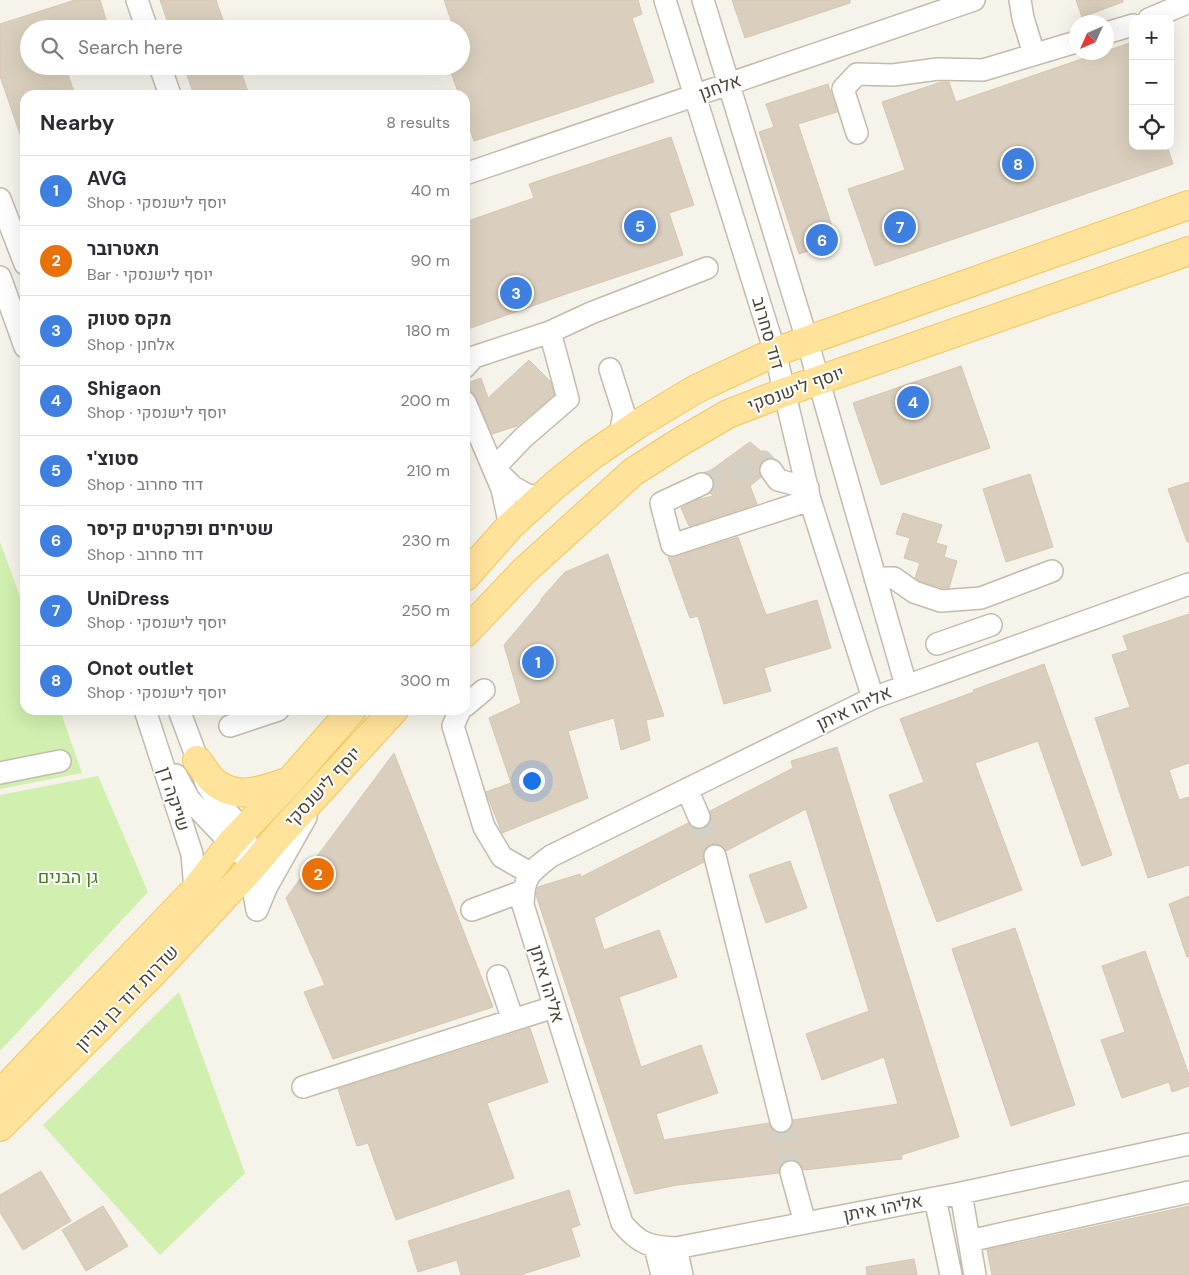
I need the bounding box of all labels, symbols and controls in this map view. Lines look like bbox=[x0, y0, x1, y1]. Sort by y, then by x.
north arrow bbox=[1069, 15, 1114, 60]
map controls bbox=[1129, 15, 1174, 150]
button: + bbox=[1129, 15, 1174, 60]
search box bbox=[20, 20, 470, 75]
icon: search bbox=[38, 34, 66, 62]
text: Search here bbox=[78, 35, 183, 60]
button: − bbox=[1129, 60, 1174, 105]
street label: אלחנן bbox=[695, 68, 745, 106]
button: locate bbox=[1129, 105, 1174, 150]
text: Nearby bbox=[40, 109, 114, 137]
text: 8 results bbox=[386, 112, 450, 133]
pin: 8 bbox=[1002, 145, 1034, 183]
text: AVG bbox=[87, 166, 127, 191]
text: 1 bbox=[53, 180, 59, 201]
text: 40 m bbox=[411, 180, 450, 201]
text: Shop · יוסף לישנסקי bbox=[87, 192, 227, 213]
pin: 5 bbox=[624, 207, 656, 245]
pin: 7 bbox=[884, 208, 916, 246]
pin: 6 bbox=[806, 221, 838, 259]
text: תאטרובר bbox=[87, 236, 159, 261]
text: 2 bbox=[51, 250, 61, 271]
text: 90 m bbox=[410, 250, 450, 271]
text: Bar · יוסף לישנסקי bbox=[87, 264, 213, 285]
pin: 3 bbox=[500, 274, 532, 312]
street label: דוד סחרוב bbox=[746, 294, 790, 372]
text: מקס סטוק bbox=[87, 306, 171, 331]
text: 3 bbox=[51, 320, 61, 341]
text: 180 m bbox=[406, 320, 450, 341]
text: Shop · אלחנן bbox=[87, 334, 175, 355]
street label: יוסף לישנסקי bbox=[744, 360, 848, 418]
text: Shigaon bbox=[87, 376, 161, 401]
pin: 4 bbox=[897, 383, 929, 421]
text: 4 bbox=[51, 390, 61, 411]
text: 200 m bbox=[401, 390, 450, 411]
text: Shop · יוסף לישנסקי bbox=[87, 402, 227, 423]
text: סטוצ'י bbox=[87, 446, 139, 471]
text: 5 bbox=[51, 460, 61, 481]
text: 210 m bbox=[406, 460, 450, 481]
text: Shop · דוד סחרוב bbox=[87, 474, 203, 495]
text: שטיחים ופרקטים קיסר bbox=[87, 516, 274, 541]
text: 6 bbox=[51, 530, 61, 551]
text: 230 m bbox=[402, 530, 450, 551]
text: Shop · דוד סחרוב bbox=[87, 544, 203, 565]
text: UniDress bbox=[87, 586, 170, 611]
text: 7 bbox=[52, 600, 60, 621]
text: 250 m bbox=[402, 600, 450, 621]
text: Shop · יוסף לישנסקי bbox=[87, 612, 227, 633]
pin: 1 bbox=[522, 643, 554, 681]
text: Onot outlet bbox=[87, 656, 194, 681]
text: 8 bbox=[51, 670, 61, 691]
text: 300 m bbox=[400, 670, 450, 691]
street label: אליהו איתן bbox=[813, 680, 895, 736]
text: Shop · יוסף לישנסקי bbox=[87, 682, 227, 703]
street label: יוסף לישנסקי bbox=[280, 742, 366, 832]
street label: שייקה דן bbox=[152, 764, 196, 834]
your location bbox=[519, 768, 545, 794]
pin: 2 bbox=[302, 855, 334, 893]
park label: גן הבנים bbox=[38, 865, 98, 889]
street label: שדרות דוד בן גוריון bbox=[70, 940, 184, 1056]
street label: אליהו איתן bbox=[524, 942, 570, 1026]
street label: אליהו איתן bbox=[841, 1189, 925, 1227]

